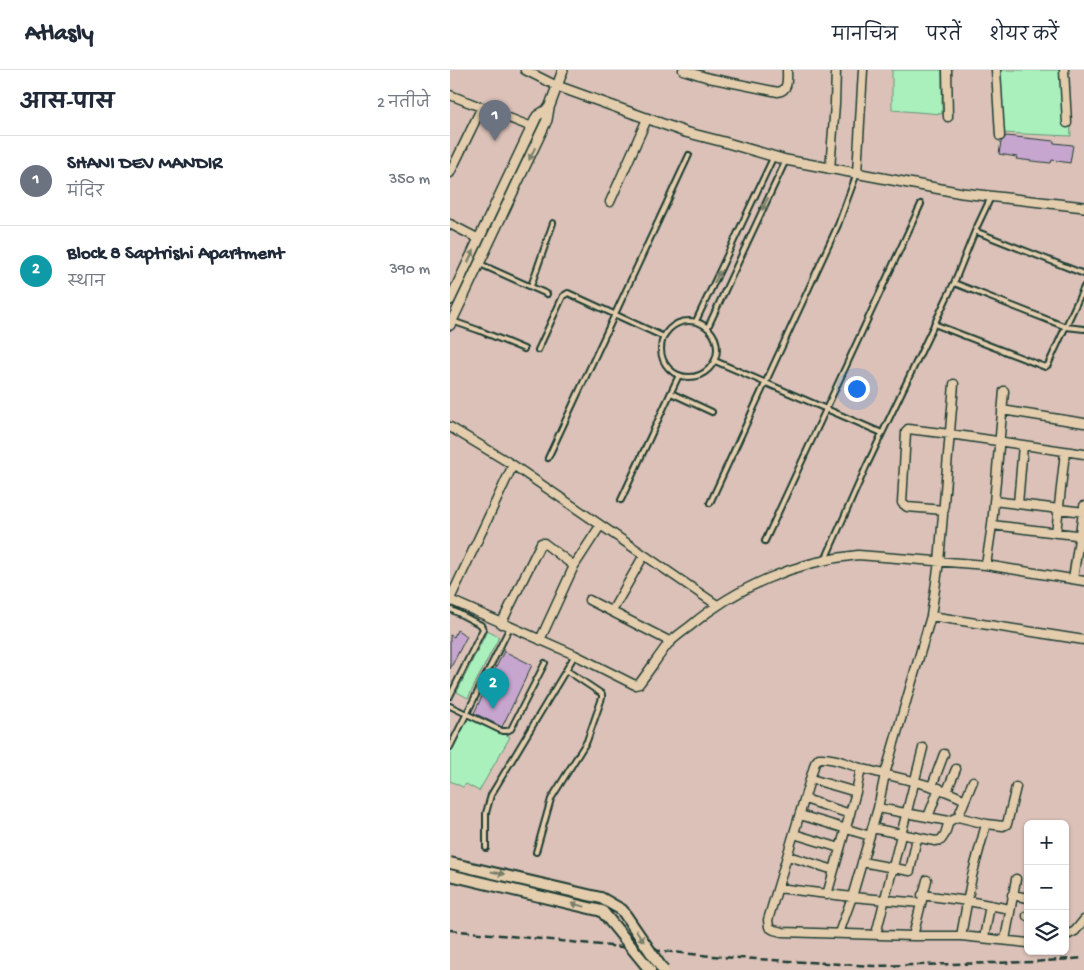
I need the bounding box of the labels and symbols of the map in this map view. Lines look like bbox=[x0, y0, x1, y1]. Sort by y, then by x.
pin: 1 bbox=[479, 100, 511, 141]
one-way arrow bbox=[527, 147, 535, 161]
one-way arrow bbox=[761, 197, 769, 211]
one-way arrow bbox=[467, 249, 475, 263]
one-way arrow bbox=[713, 270, 721, 284]
your location bbox=[844, 376, 870, 402]
pin: 2 bbox=[477, 668, 509, 709]
one-way arrow bbox=[490, 870, 506, 878]
one-way arrow bbox=[570, 901, 585, 909]
one-way arrow bbox=[635, 929, 645, 943]

